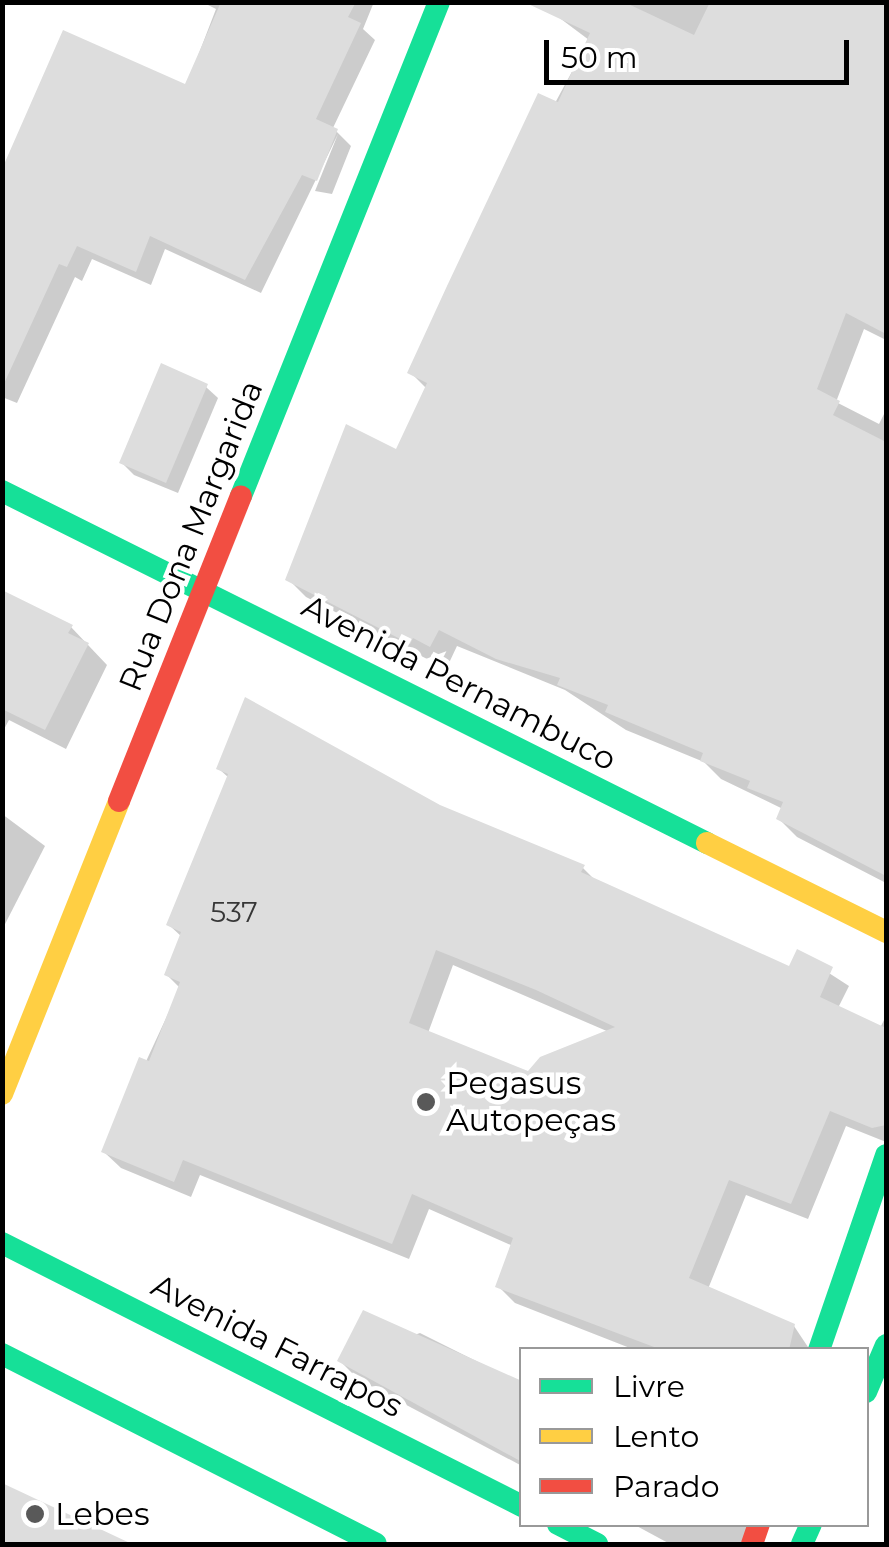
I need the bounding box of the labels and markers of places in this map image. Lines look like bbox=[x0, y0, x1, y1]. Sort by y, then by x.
place label: Pegasus Autopeças bbox=[446, 1065, 616, 1140]
marker: Pegasus Autopeças bbox=[415, 1091, 437, 1113]
place label: Lebes bbox=[55, 1495, 150, 1533]
marker: Lebes bbox=[24, 1503, 46, 1525]

